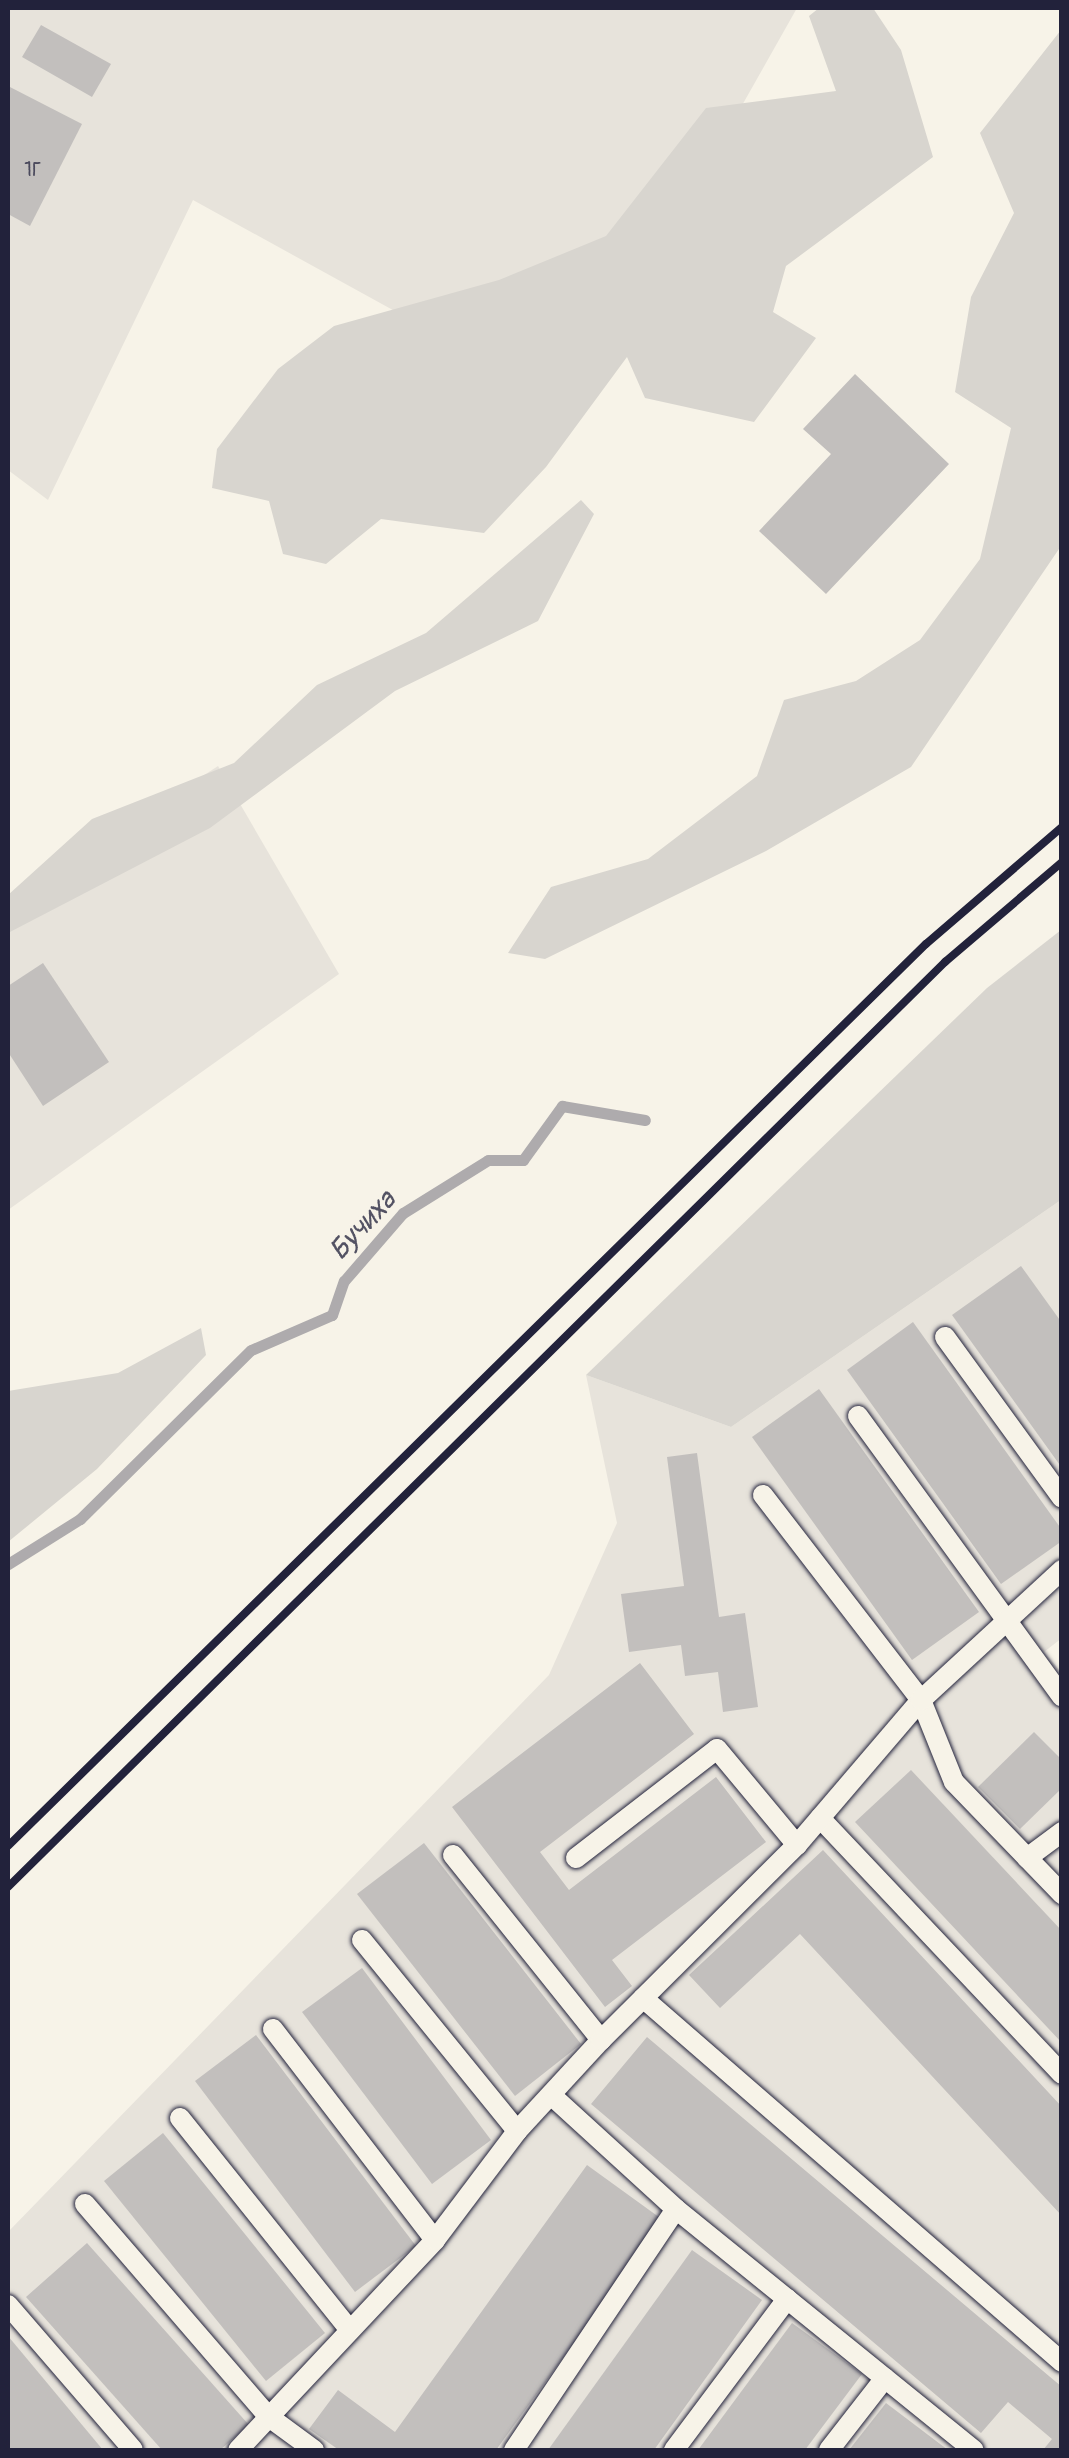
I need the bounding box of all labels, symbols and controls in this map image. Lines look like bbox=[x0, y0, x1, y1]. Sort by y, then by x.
house number: 1Г bbox=[24, 157, 42, 181]
water label: Бучиха bbox=[323, 1184, 403, 1268]

